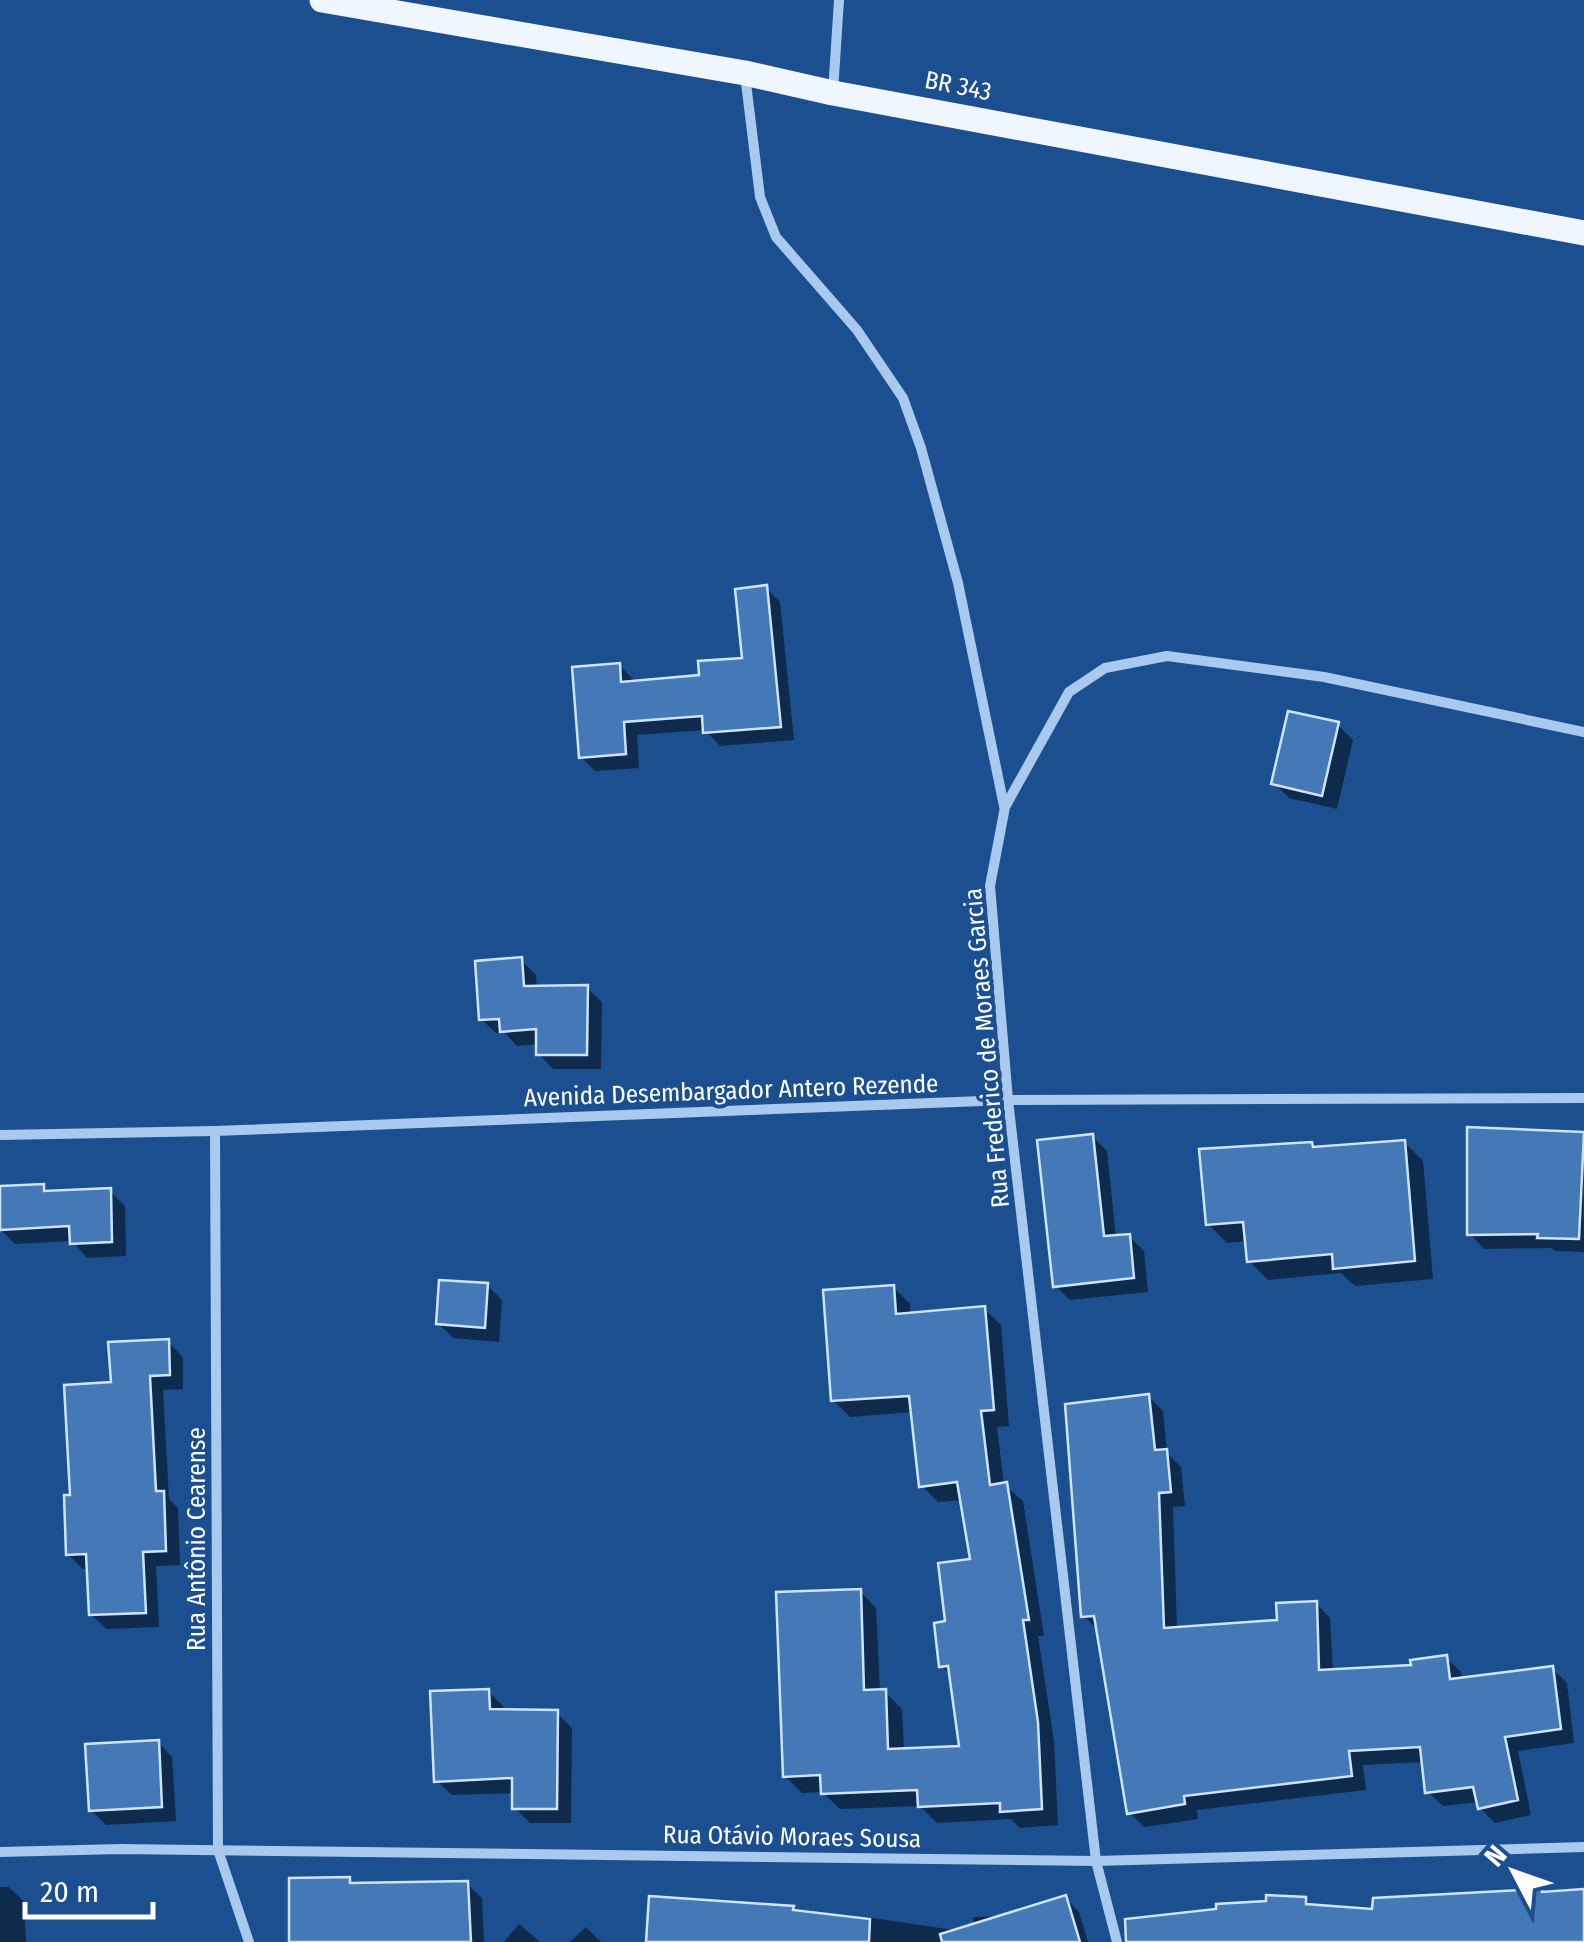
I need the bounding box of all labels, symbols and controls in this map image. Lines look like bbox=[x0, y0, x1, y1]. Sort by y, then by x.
street label: BR 343 bbox=[922, 65, 994, 107]
street label: Rua Frederico de Moraes Garcia bbox=[958, 887, 1016, 1209]
street label: Avenida Desembargador Antero Rezende bbox=[523, 1069, 939, 1113]
street label: Rua Antônio Cearense bbox=[182, 1427, 212, 1651]
street label: Rua Otávio Moraes Sousa bbox=[663, 1820, 921, 1854]
north arrow bbox=[1464, 1822, 1564, 1922]
text: N bbox=[1478, 1839, 1513, 1873]
scale bar bbox=[25, 1857, 152, 1919]
text: 20 m bbox=[40, 1874, 99, 1910]

